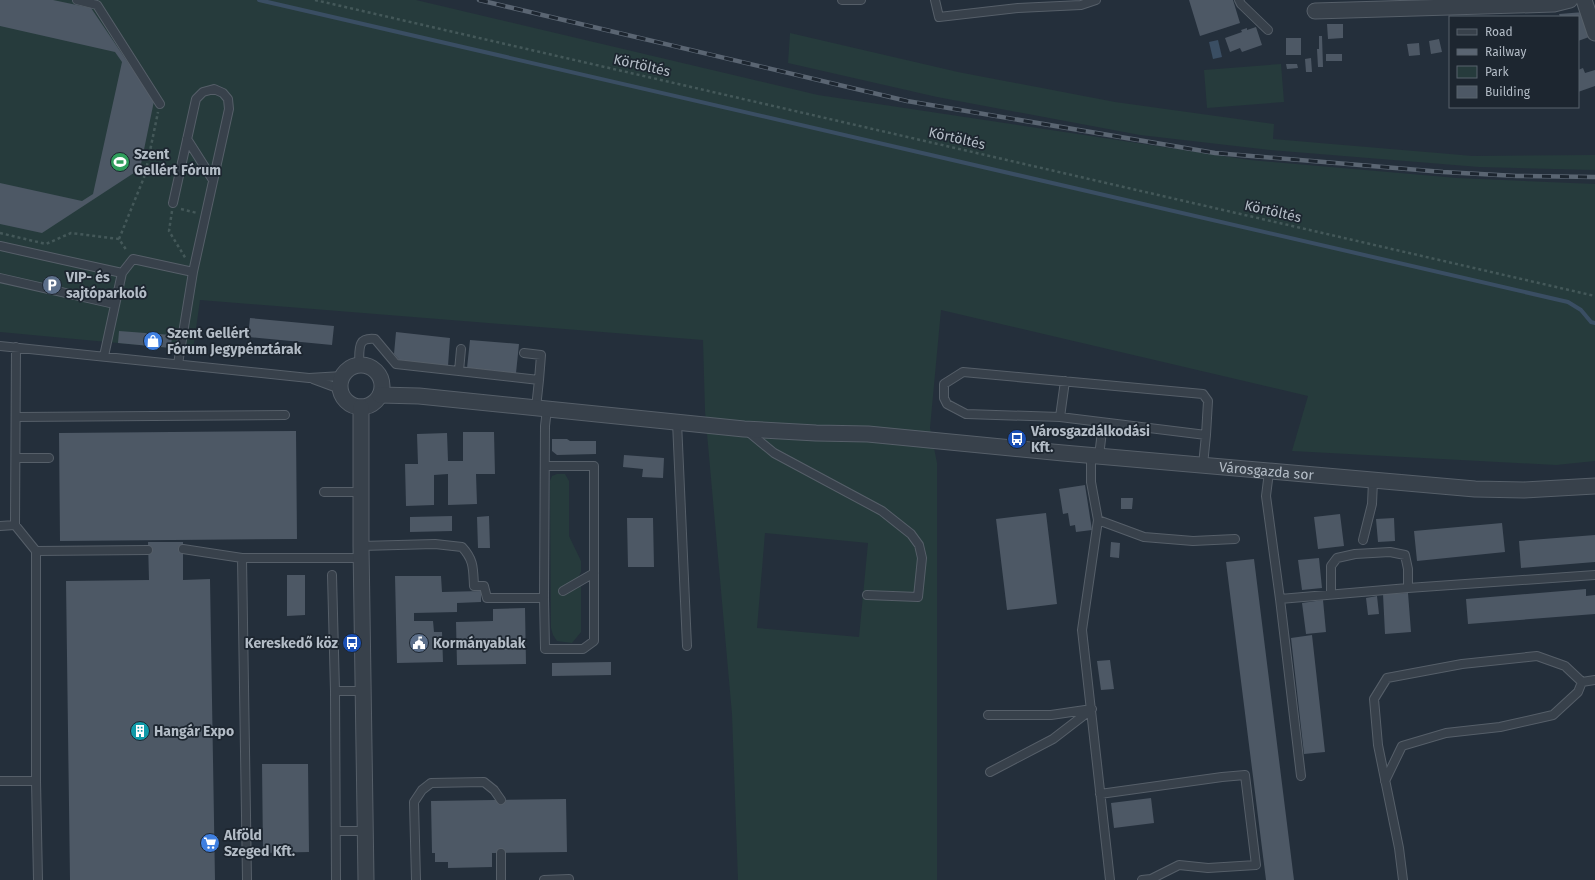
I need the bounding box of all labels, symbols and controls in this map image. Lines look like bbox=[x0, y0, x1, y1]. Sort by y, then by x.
legend bbox=[1449, 16, 1579, 108]
text: Road bbox=[1485, 25, 1513, 39]
text: Railway bbox=[1485, 45, 1526, 59]
street label: Körtöltés bbox=[612, 51, 672, 80]
text: Park bbox=[1485, 65, 1509, 79]
text: Building bbox=[1485, 85, 1531, 99]
street label: Körtöltés bbox=[927, 124, 987, 153]
place label: Szent Gellért Fórum bbox=[134, 146, 221, 179]
sports icon: Szent Gellért Fórum bbox=[109, 151, 131, 173]
street label: Körtöltés bbox=[1243, 197, 1303, 226]
place label: VIP- és sajtóparkoló bbox=[65, 269, 147, 302]
parking icon: VIP- és sajtóparkoló bbox=[41, 274, 63, 296]
place label: Szent Gellért Fórum Jegypénztárak bbox=[167, 325, 302, 358]
shop icon: Szent Gellért Fórum Jegypénztárak bbox=[142, 330, 164, 352]
place label: Városgazdálkodási Kft. bbox=[1030, 423, 1150, 456]
bus stop icon: Városgazdálkodási Kft. bbox=[1006, 428, 1028, 450]
street label: Városgazda sor bbox=[1218, 459, 1315, 484]
bus stop icon: Kereskedő köz bbox=[341, 632, 363, 654]
public building icon: Kormányablak bbox=[408, 632, 430, 654]
place label: Kereskedő köz bbox=[245, 635, 339, 652]
place label: Kormányablak bbox=[433, 635, 526, 652]
building icon: Hangár Expo bbox=[129, 720, 151, 742]
place label: Hangár Expo bbox=[154, 723, 234, 740]
place label: Alföld Szeged Kft. bbox=[223, 827, 295, 860]
supermarket icon: Alföld Szeged Kft. bbox=[199, 832, 221, 854]

